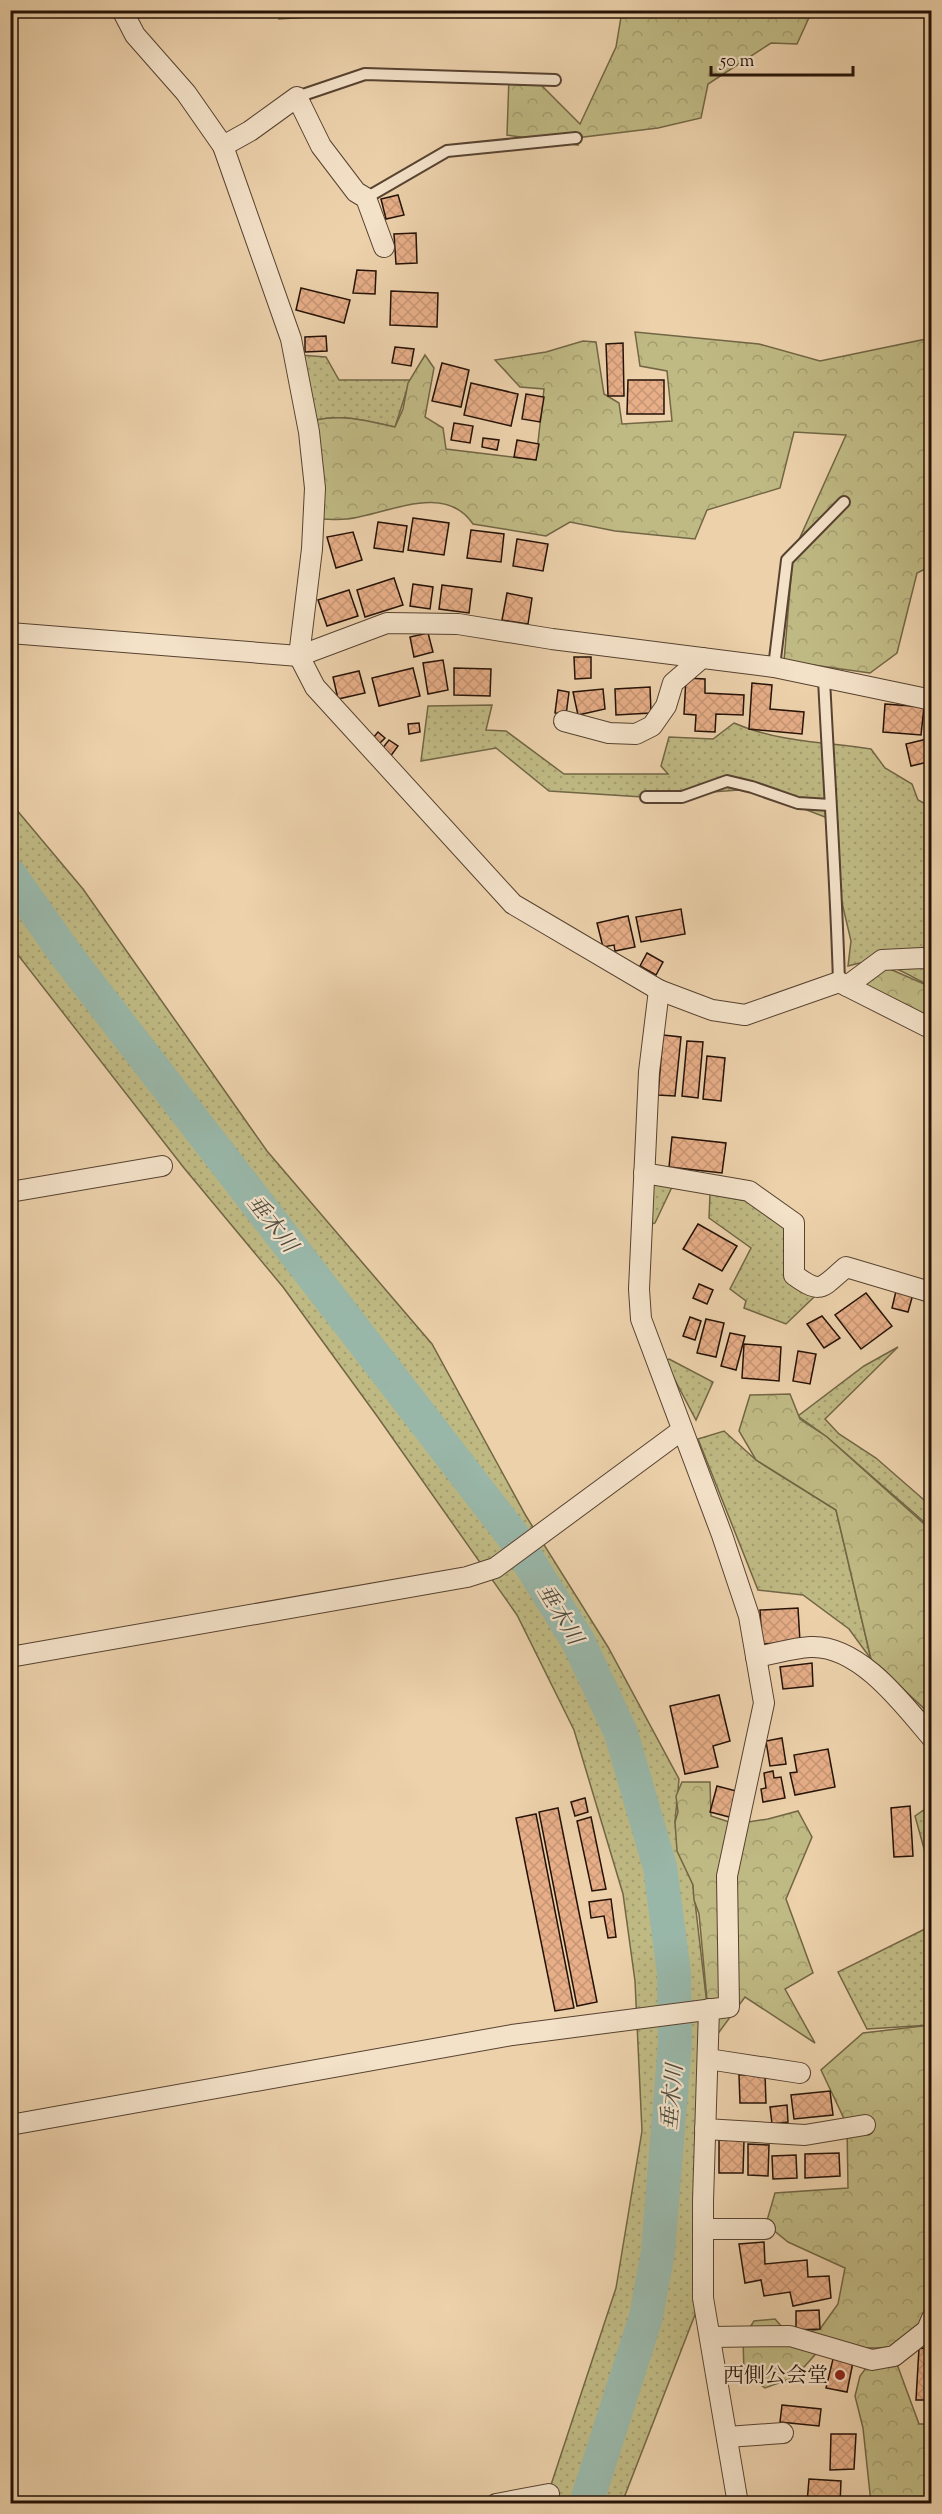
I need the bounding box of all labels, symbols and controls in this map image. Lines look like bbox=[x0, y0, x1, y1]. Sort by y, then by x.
scale bar bbox=[711, 39, 854, 77]
text: 50 m bbox=[719, 49, 755, 75]
water label: 垂木川 bbox=[238, 1189, 305, 1262]
water label: 垂木川 bbox=[528, 1579, 590, 1654]
water label: 垂木川 bbox=[655, 2061, 693, 2132]
place label: 西側公会堂 bbox=[723, 2362, 828, 2392]
marker: 西側公会堂 bbox=[833, 2368, 847, 2382]

